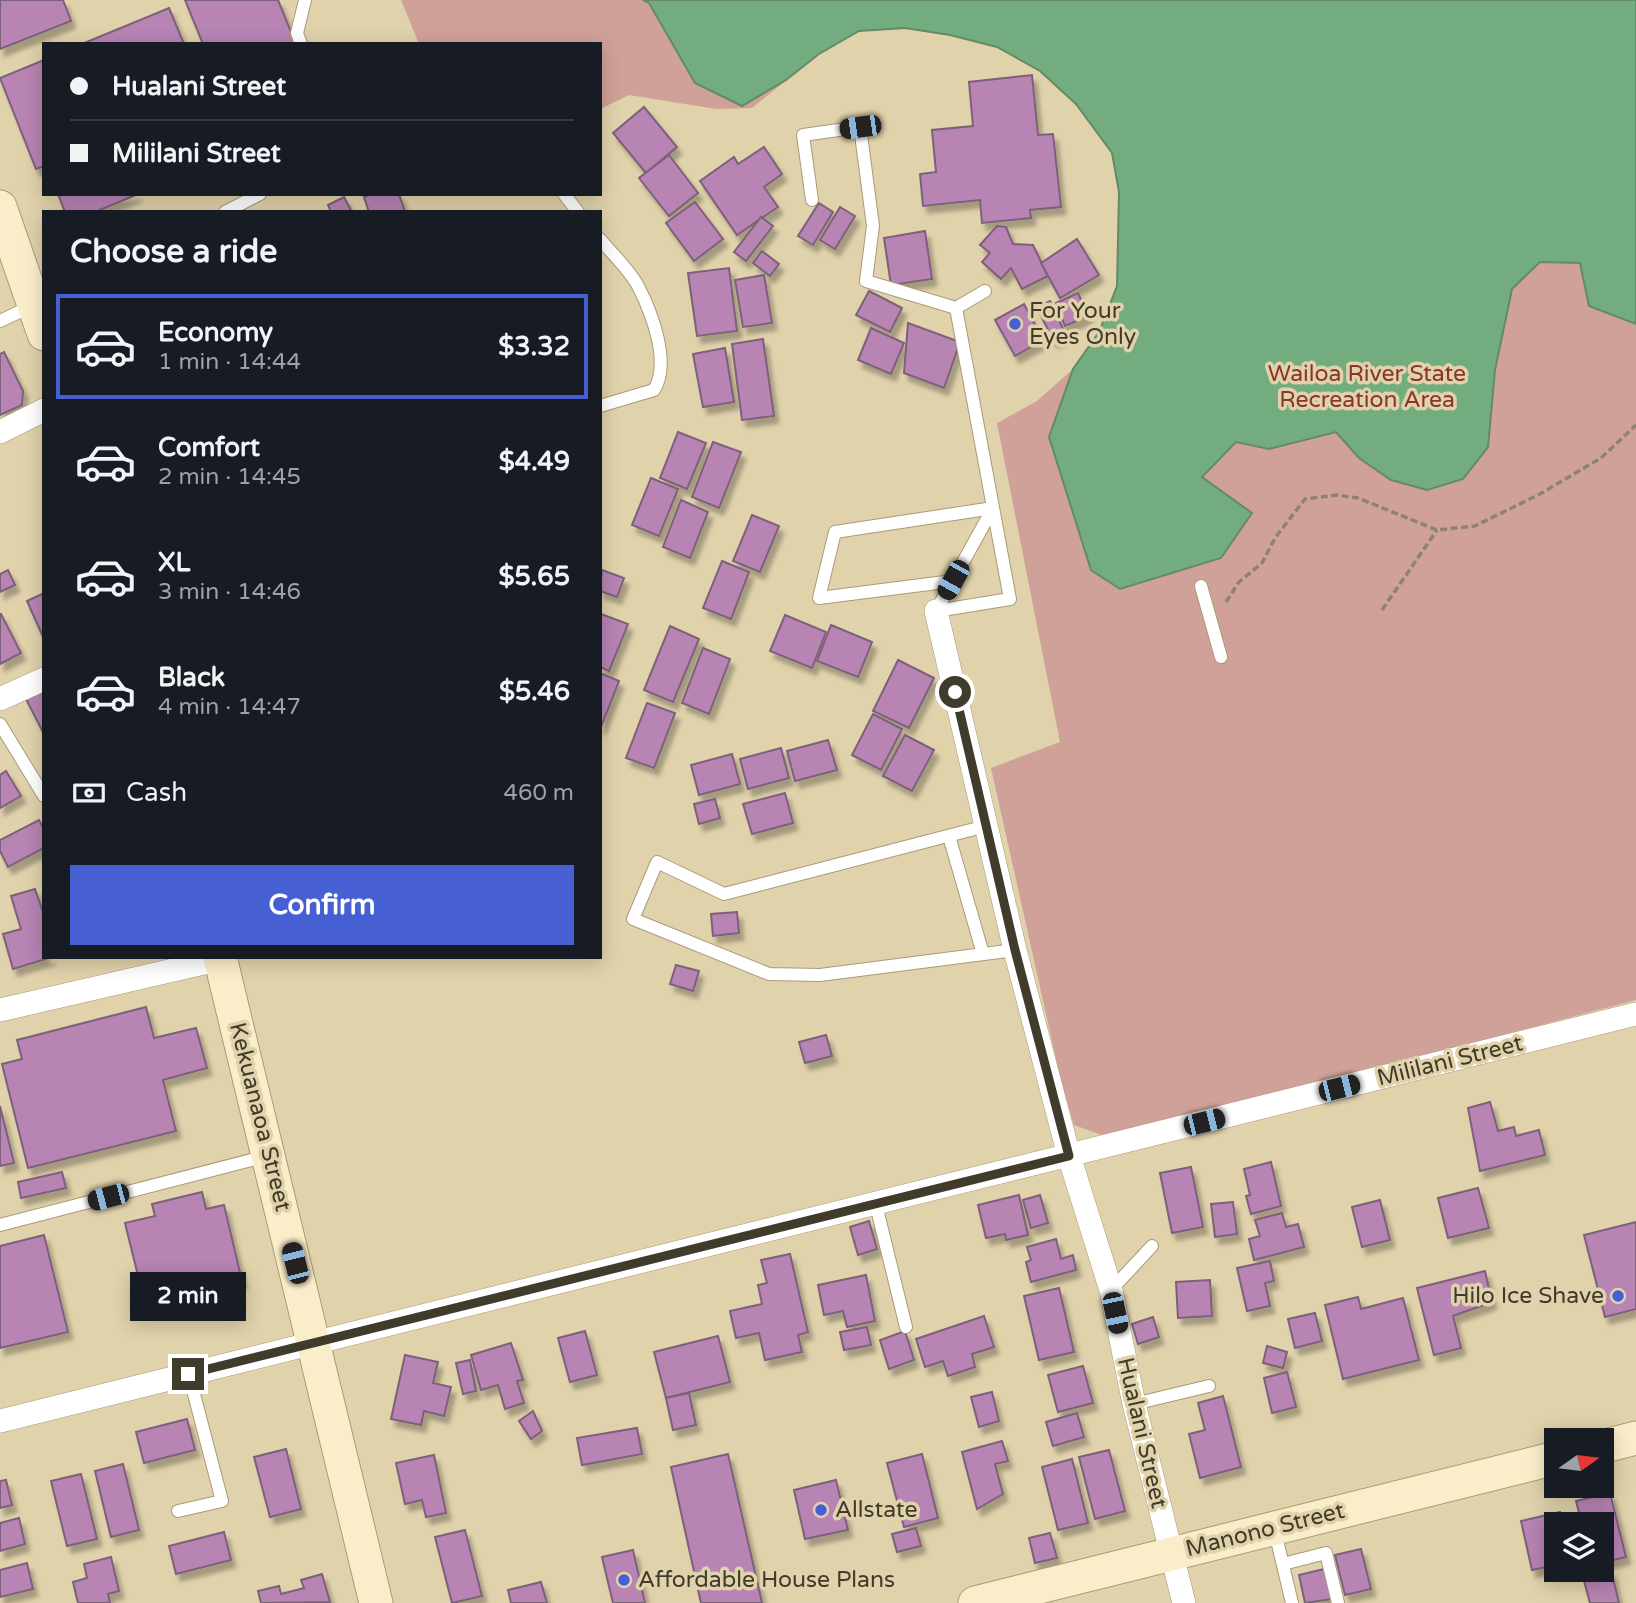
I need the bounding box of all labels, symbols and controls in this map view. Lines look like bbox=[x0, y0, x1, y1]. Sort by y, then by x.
text: Hualani Street bbox=[112, 71, 286, 102]
car bbox=[838, 114, 883, 140]
text: Mililani Street bbox=[112, 138, 281, 169]
text: Choose a ride bbox=[70, 233, 277, 271]
place label: For Your Eyes Only bbox=[1029, 297, 1136, 351]
icon: car bbox=[74, 315, 137, 378]
marker: For Your Eyes Only bbox=[1007, 316, 1023, 332]
text: Economy bbox=[158, 317, 273, 348]
text: $3.32 bbox=[498, 331, 570, 362]
text: 1 min · 14:44 bbox=[158, 348, 301, 376]
park label: Wailoa River State Recreation Area bbox=[1268, 360, 1466, 414]
icon: car bbox=[74, 430, 137, 493]
text: Comfort bbox=[158, 432, 260, 463]
text: $4.49 bbox=[499, 446, 570, 477]
text: 2 min · 14:45 bbox=[158, 463, 301, 491]
icon: car bbox=[74, 545, 137, 608]
text: XL bbox=[158, 547, 190, 578]
car bbox=[934, 557, 973, 603]
text: $5.65 bbox=[498, 561, 570, 592]
text: 3 min · 14:46 bbox=[158, 578, 301, 606]
icon: car bbox=[74, 660, 137, 723]
text: Black bbox=[158, 662, 225, 693]
text: $5.46 bbox=[499, 676, 570, 707]
route start bbox=[939, 676, 971, 708]
text: 4 min · 14:47 bbox=[158, 693, 301, 721]
icon: cash bbox=[70, 774, 108, 812]
text: Cash bbox=[126, 777, 187, 808]
text: 460 m bbox=[504, 779, 574, 807]
button: Confirm bbox=[70, 865, 574, 945]
street label: Kekuanaoa Street bbox=[223, 1020, 297, 1214]
street label: Mililani Street bbox=[1374, 1029, 1526, 1093]
car bbox=[1317, 1073, 1362, 1103]
car bbox=[1182, 1107, 1227, 1137]
car bbox=[85, 1181, 132, 1213]
car bbox=[280, 1240, 311, 1286]
callout: 2 min bbox=[130, 1272, 246, 1322]
text: 2 min bbox=[157, 1282, 219, 1310]
place label: Hilo Ice Shave bbox=[1452, 1282, 1604, 1310]
marker: Hilo Ice Shave bbox=[1610, 1288, 1626, 1304]
car bbox=[1101, 1290, 1130, 1336]
street label: Hualani Street bbox=[1111, 1355, 1173, 1511]
route end bbox=[172, 1358, 204, 1390]
north arrow bbox=[1544, 1428, 1614, 1498]
map controls bbox=[1544, 1428, 1614, 1582]
place label: Allstate bbox=[835, 1496, 918, 1524]
street label: Manono Street bbox=[1183, 1497, 1348, 1563]
marker: Allstate bbox=[813, 1502, 829, 1518]
button: layers bbox=[1544, 1512, 1614, 1582]
place label: Affordable House Plans bbox=[638, 1566, 895, 1594]
marker: Affordable House Plans bbox=[616, 1572, 632, 1588]

